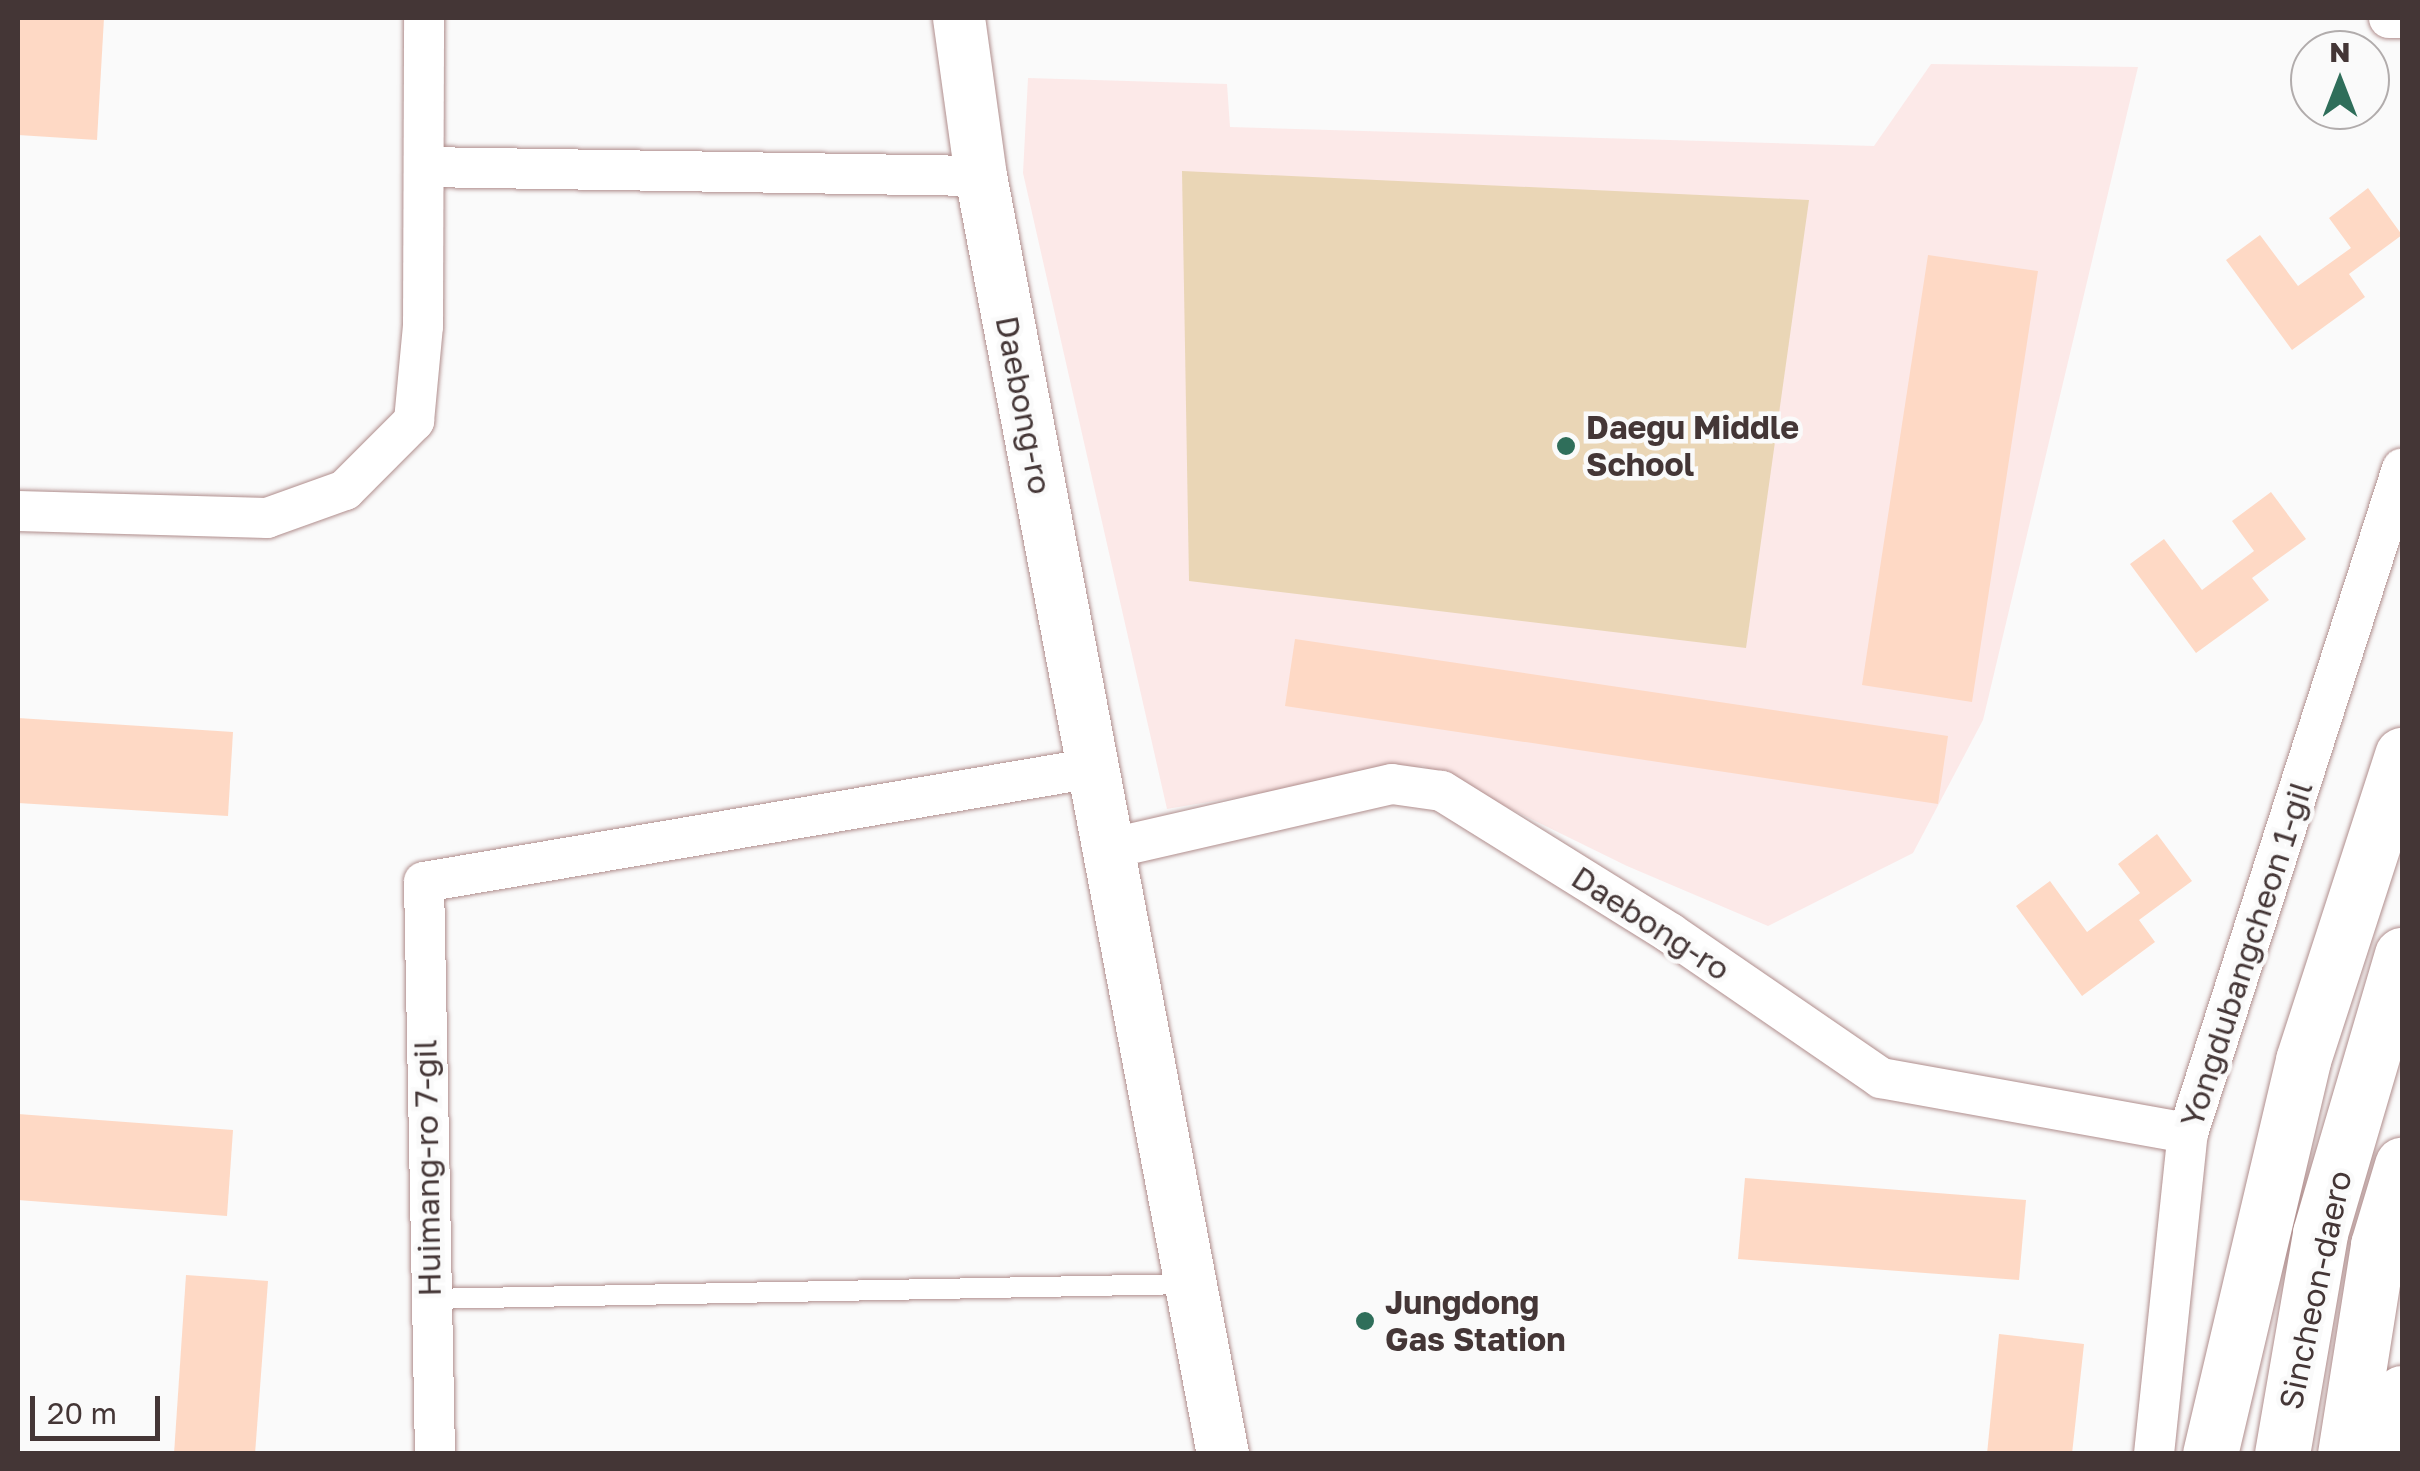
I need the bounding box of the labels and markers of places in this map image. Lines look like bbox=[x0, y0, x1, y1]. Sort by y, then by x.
place label: Daegu Middle School bbox=[1586, 409, 1799, 484]
marker: Daegu Middle School bbox=[1555, 435, 1577, 457]
place label: Jungdong Gas Station bbox=[1385, 1284, 1566, 1359]
marker: Jungdong Gas Station bbox=[1354, 1310, 1376, 1332]

